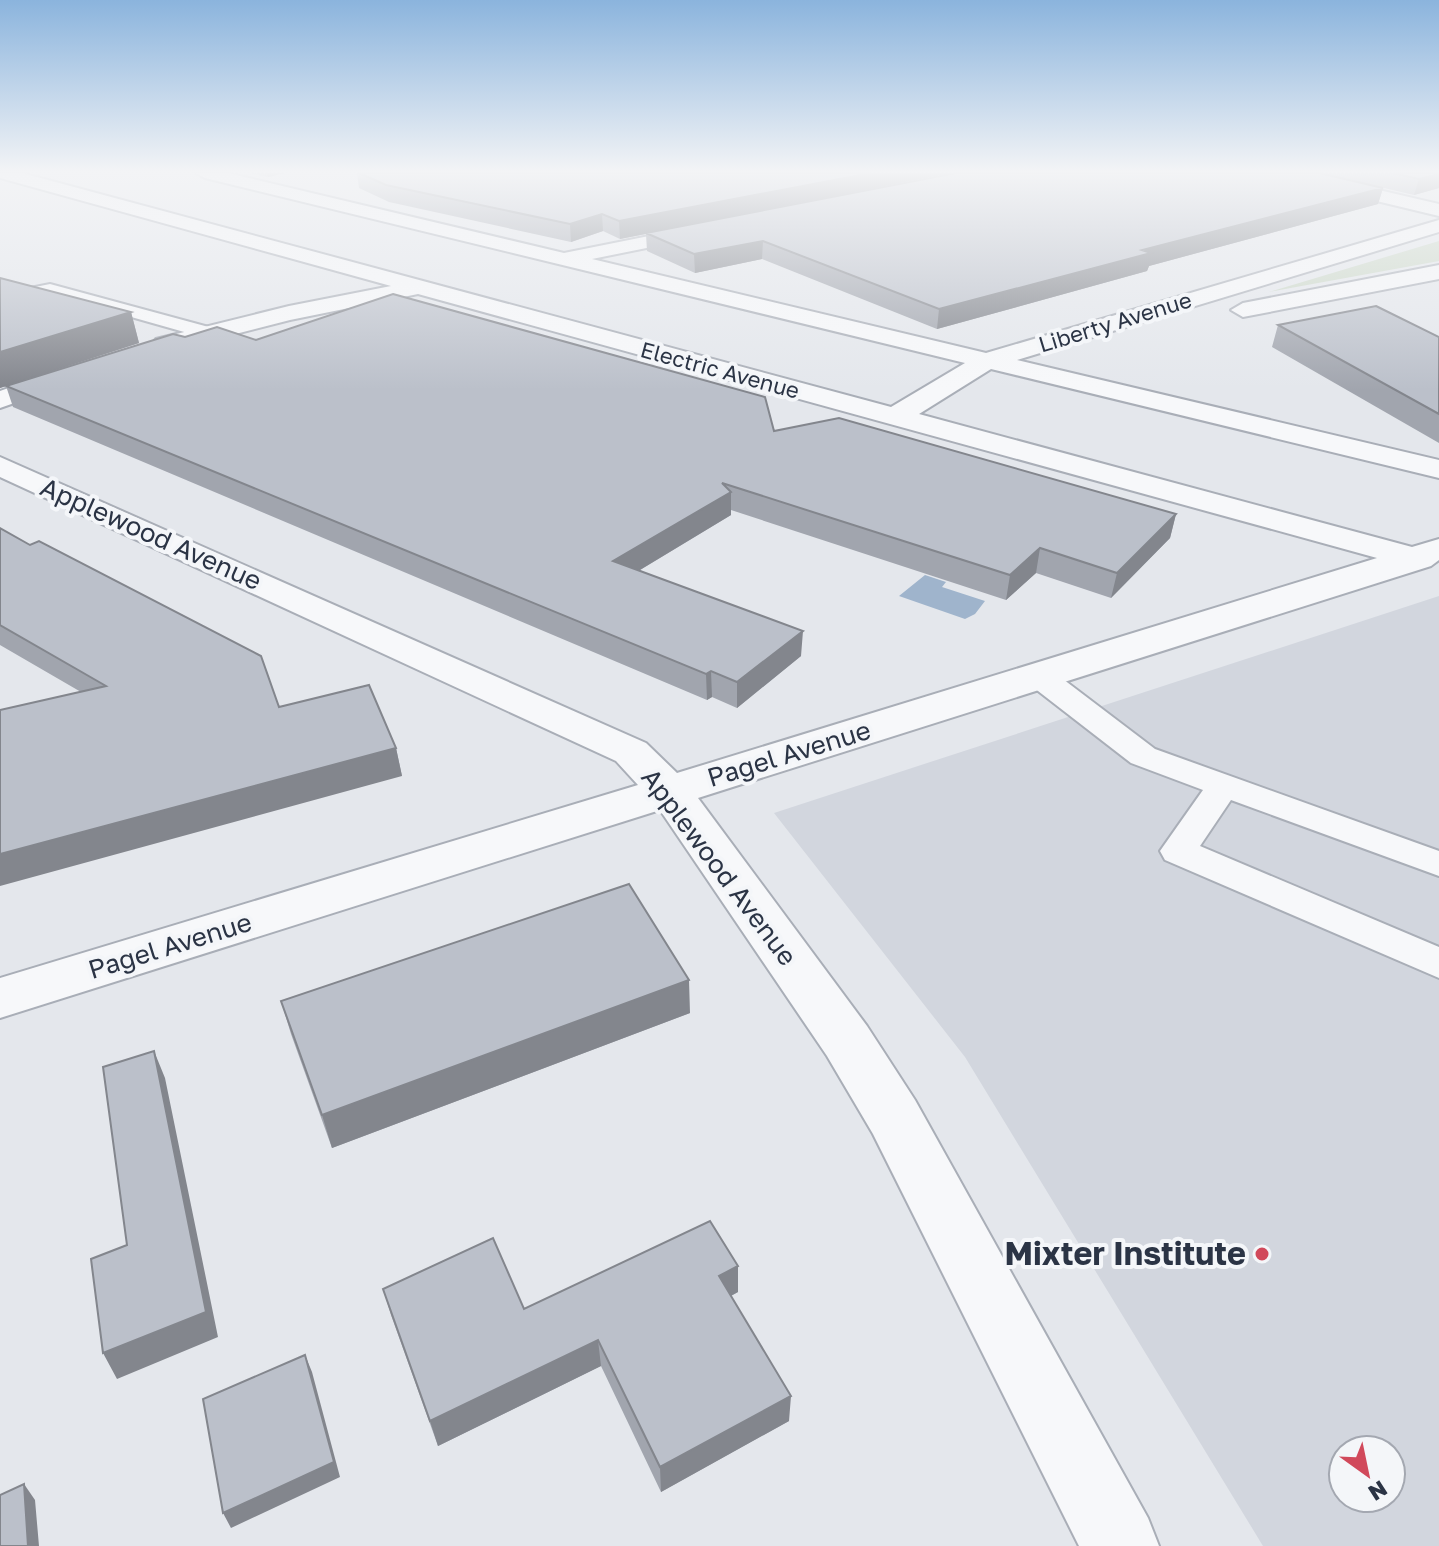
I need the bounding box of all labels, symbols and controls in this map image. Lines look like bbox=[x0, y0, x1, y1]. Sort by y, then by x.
street label: Liberty Avenue bbox=[1035, 285, 1195, 358]
street label: Electric Avenue bbox=[638, 335, 803, 404]
street label: Applewood Avenue bbox=[36, 471, 266, 596]
street label: Pagel Avenue bbox=[703, 714, 874, 793]
street label: Applewood Avenue bbox=[635, 762, 804, 971]
street label: Pagel Avenue bbox=[84, 906, 255, 985]
place label: Mixter Institute bbox=[1004, 1234, 1246, 1272]
marker: Mixter Institute bbox=[1253, 1245, 1271, 1263]
north arrow bbox=[1327, 1434, 1407, 1514]
text: N bbox=[1364, 1475, 1393, 1507]

